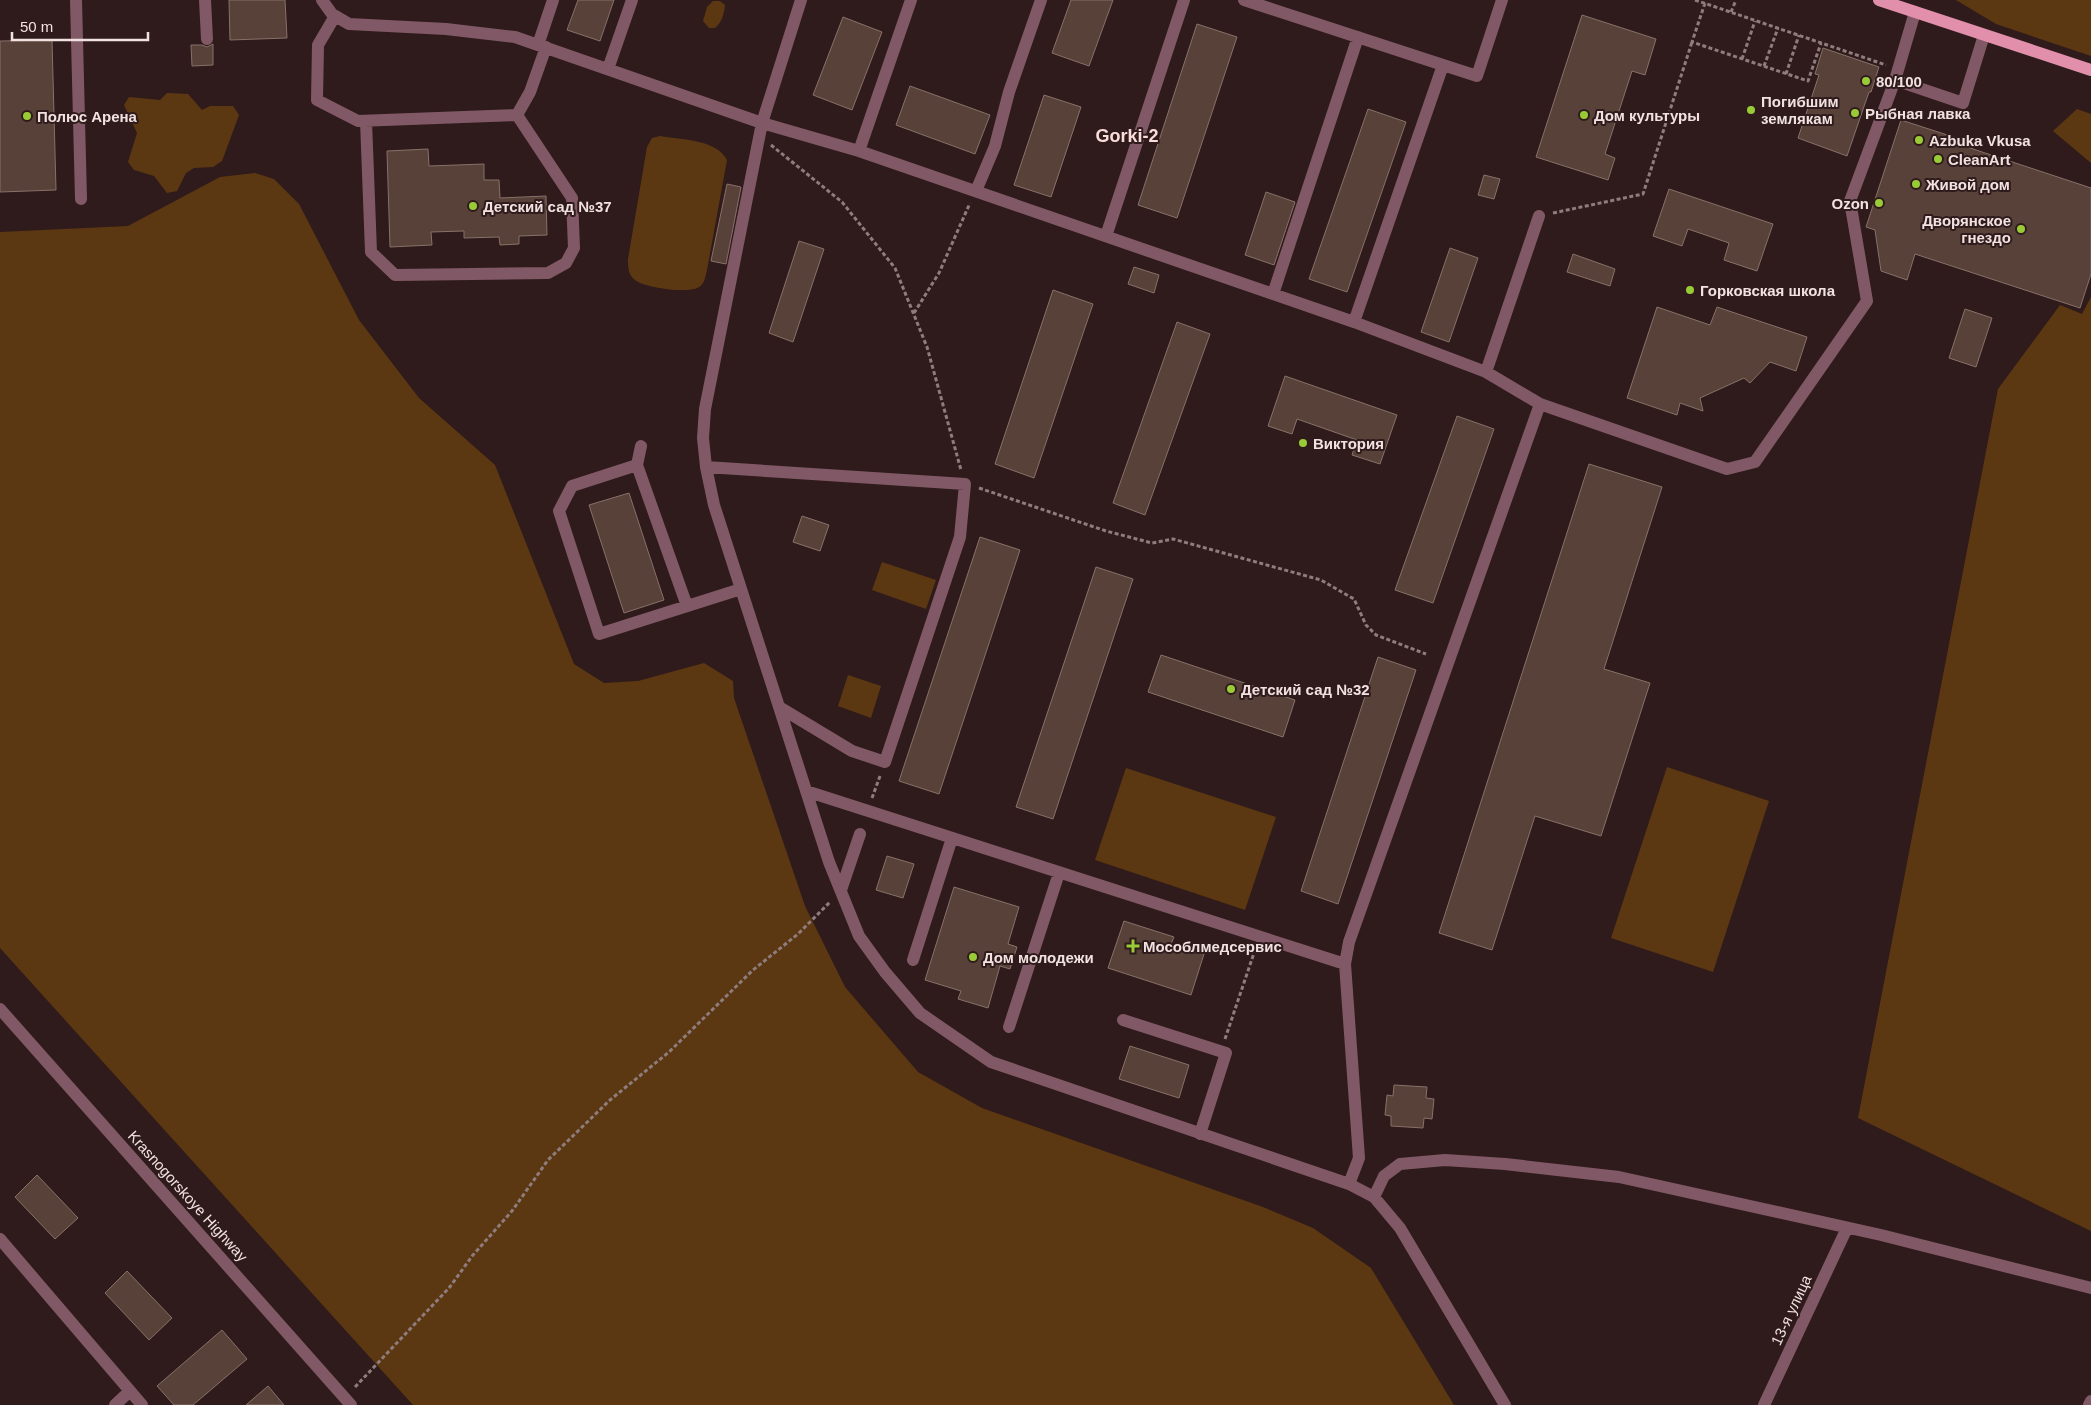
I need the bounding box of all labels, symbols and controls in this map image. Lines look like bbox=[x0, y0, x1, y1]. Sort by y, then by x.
scale bar bbox=[12, 10, 149, 42]
text: 50 m bbox=[20, 18, 53, 35]
place label: 80/100 bbox=[1876, 73, 1922, 90]
marker: 80/100 bbox=[1860, 75, 1872, 87]
place label: Погибшим землякам bbox=[1761, 93, 1839, 127]
marker: Погибшим землякам bbox=[1745, 104, 1757, 116]
place label: Рыбная лавка bbox=[1865, 105, 1971, 122]
place label: Дом культуры bbox=[1594, 107, 1700, 124]
marker: Рыбная лавка bbox=[1849, 107, 1861, 119]
place label: Полюс Арена bbox=[37, 108, 138, 125]
marker: Дом культуры bbox=[1578, 109, 1590, 121]
marker: Полюс Арена bbox=[21, 110, 33, 122]
district label: Gorki-2 bbox=[1095, 126, 1159, 146]
place label: Azbuka Vkusa bbox=[1929, 132, 2031, 149]
marker: Azbuka Vkusa bbox=[1913, 134, 1925, 146]
place label: CleanArt bbox=[1948, 151, 2011, 168]
marker: CleanArt bbox=[1932, 153, 1944, 165]
place label: Живой дом bbox=[1925, 176, 2010, 193]
marker: Живой дом bbox=[1910, 178, 1922, 190]
place label: Ozon bbox=[1832, 195, 1869, 212]
marker: Ozon bbox=[1873, 197, 1885, 209]
place label: Детский сад №37 bbox=[483, 198, 612, 215]
marker: Детский сад №37 bbox=[467, 200, 479, 212]
place label: Дворянское гнездо bbox=[1922, 212, 2011, 246]
marker: Дворянское гнездо bbox=[2015, 223, 2027, 235]
place label: Горковская школа bbox=[1700, 282, 1836, 299]
marker: Горковская школа bbox=[1684, 284, 1696, 296]
place label: Виктория bbox=[1313, 435, 1384, 452]
marker: Виктория bbox=[1297, 437, 1309, 449]
place label: Детский сад №32 bbox=[1241, 681, 1370, 698]
marker: Детский сад №32 bbox=[1225, 683, 1237, 695]
place label: Мособлмедсервис bbox=[1143, 938, 1282, 955]
marker: Мособлмедсервис bbox=[1127, 940, 1139, 952]
place label: Дом молодежи bbox=[983, 949, 1094, 966]
marker: Дом молодежи bbox=[967, 951, 979, 963]
street label: Krasnogorskoye Highway bbox=[125, 1127, 252, 1265]
street label: 13-я улица bbox=[1767, 1272, 1815, 1348]

